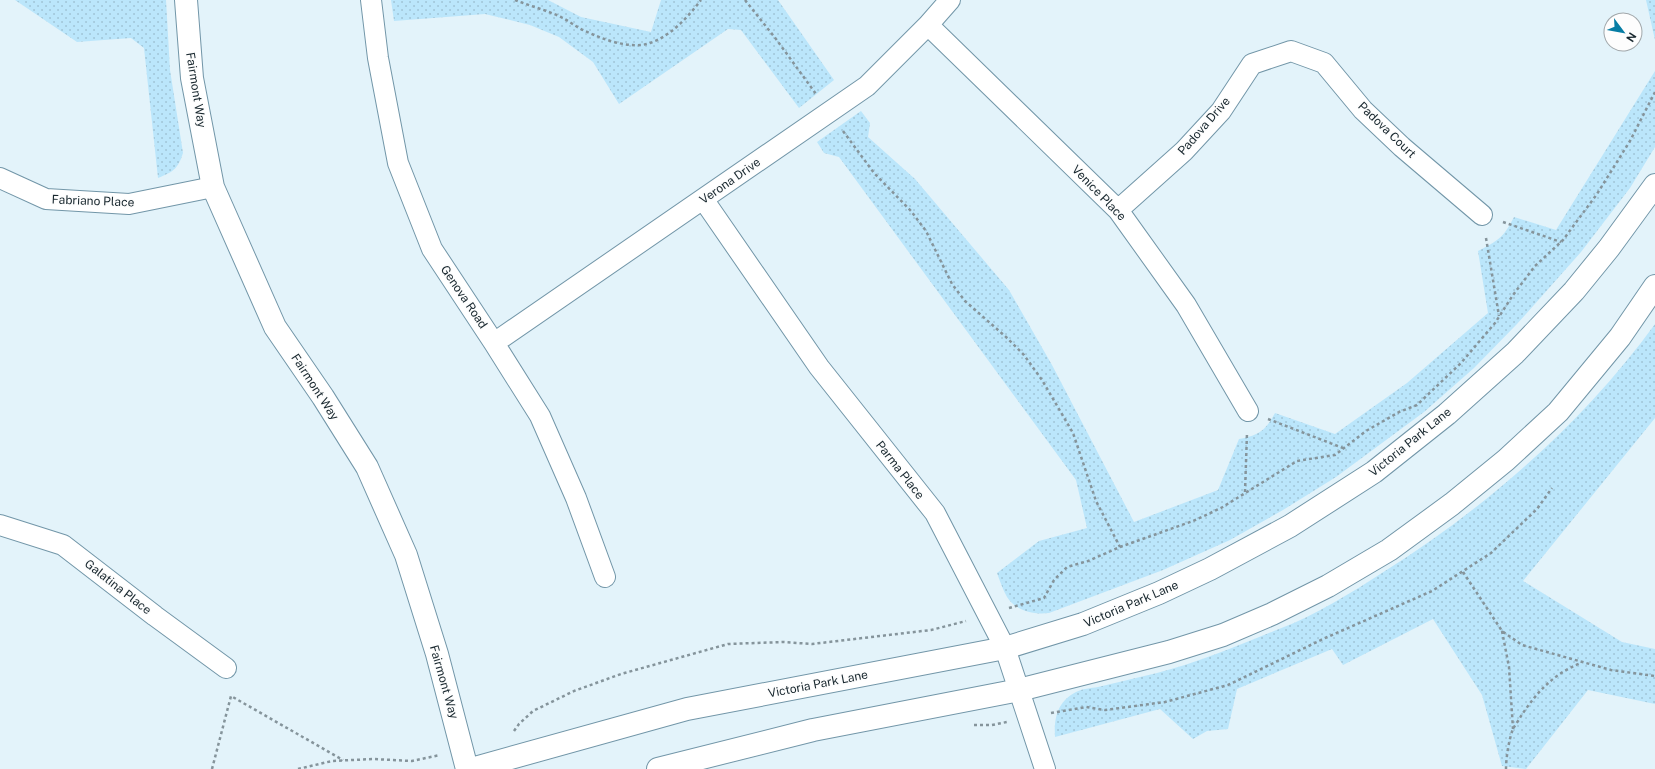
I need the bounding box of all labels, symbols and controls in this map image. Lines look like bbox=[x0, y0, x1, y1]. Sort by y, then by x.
north arrow bbox=[1603, 12, 1643, 52]
text: N bbox=[1624, 30, 1639, 44]
street label: Fairmont Way bbox=[183, 51, 209, 129]
street label: Padova Drive bbox=[1175, 94, 1233, 158]
street label: Padova Court bbox=[1355, 99, 1419, 161]
street label: Verona Drive bbox=[697, 155, 763, 207]
street label: Venice Place bbox=[1069, 162, 1129, 224]
street label: Fabriano Place bbox=[51, 193, 135, 209]
street label: Genova Road bbox=[438, 263, 490, 331]
street label: Fairmont Way bbox=[288, 351, 342, 423]
street label: Victoria Park Lane bbox=[1366, 405, 1454, 479]
street label: Parma Place bbox=[873, 438, 927, 502]
street label: Galatina Place bbox=[82, 557, 154, 617]
street label: Victoria Park Lane bbox=[1082, 578, 1181, 630]
street label: Fairmont Way bbox=[427, 643, 461, 721]
street label: Victoria Park Lane bbox=[767, 667, 869, 701]

